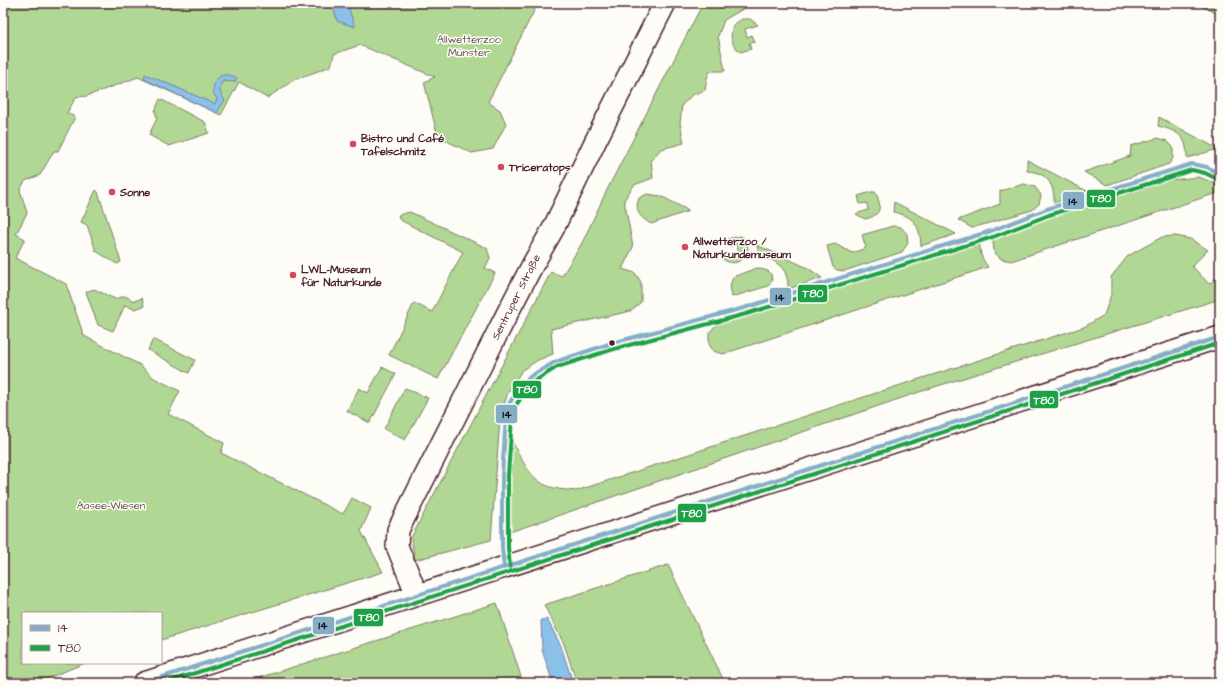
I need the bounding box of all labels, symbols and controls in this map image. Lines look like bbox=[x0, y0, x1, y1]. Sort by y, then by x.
park label: Allwetterzoo Münster bbox=[437, 32, 502, 60]
place label: Bistro und Café Tafelschmitz bbox=[360, 131, 444, 159]
marker: Bistro und Café Tafelschmitz bbox=[348, 139, 358, 149]
place label: Triceratops bbox=[508, 160, 571, 176]
marker: Triceratops bbox=[496, 162, 506, 172]
place label: Sonne bbox=[119, 185, 150, 200]
marker: Sonne bbox=[107, 187, 117, 197]
line badge: T80 bbox=[1086, 189, 1116, 208]
line badge: 14 bbox=[1062, 191, 1085, 210]
text: T80 bbox=[1090, 191, 1112, 206]
text: 14 bbox=[1069, 194, 1078, 209]
place label: Allwetterzoo / Naturkundemuseum bbox=[693, 234, 791, 262]
marker: Allwetterzoo / Naturkundemuseum bbox=[680, 242, 690, 252]
street label: Sentruper Straße bbox=[488, 252, 544, 342]
place label: LWL-Museum für Naturkunde bbox=[300, 262, 382, 290]
marker: LWL-Museum für Naturkunde bbox=[288, 270, 298, 280]
line badge: T80 bbox=[797, 284, 828, 303]
text: T80 bbox=[802, 286, 824, 301]
line badge: 14 bbox=[769, 287, 792, 306]
text: 14 bbox=[776, 290, 785, 305]
unlabelled marker bbox=[607, 338, 617, 348]
line badge: T80 bbox=[512, 380, 542, 399]
text: T80 bbox=[516, 382, 538, 397]
line badge: T80 bbox=[1029, 390, 1059, 409]
text: T80 bbox=[1033, 393, 1055, 408]
line badge: 14 bbox=[495, 404, 518, 424]
text: 14 bbox=[503, 407, 512, 422]
park label: Aasee-Wiesen bbox=[77, 498, 146, 513]
line badge: T80 bbox=[677, 503, 707, 523]
text: T80 bbox=[681, 506, 703, 521]
line badge: T80 bbox=[353, 608, 384, 627]
text: T80 bbox=[358, 610, 380, 625]
legend bbox=[22, 612, 162, 664]
line badge: 14 bbox=[312, 616, 335, 635]
text: 14 bbox=[319, 618, 328, 633]
text: 14 bbox=[58, 620, 68, 637]
text: T80 bbox=[58, 640, 81, 657]

